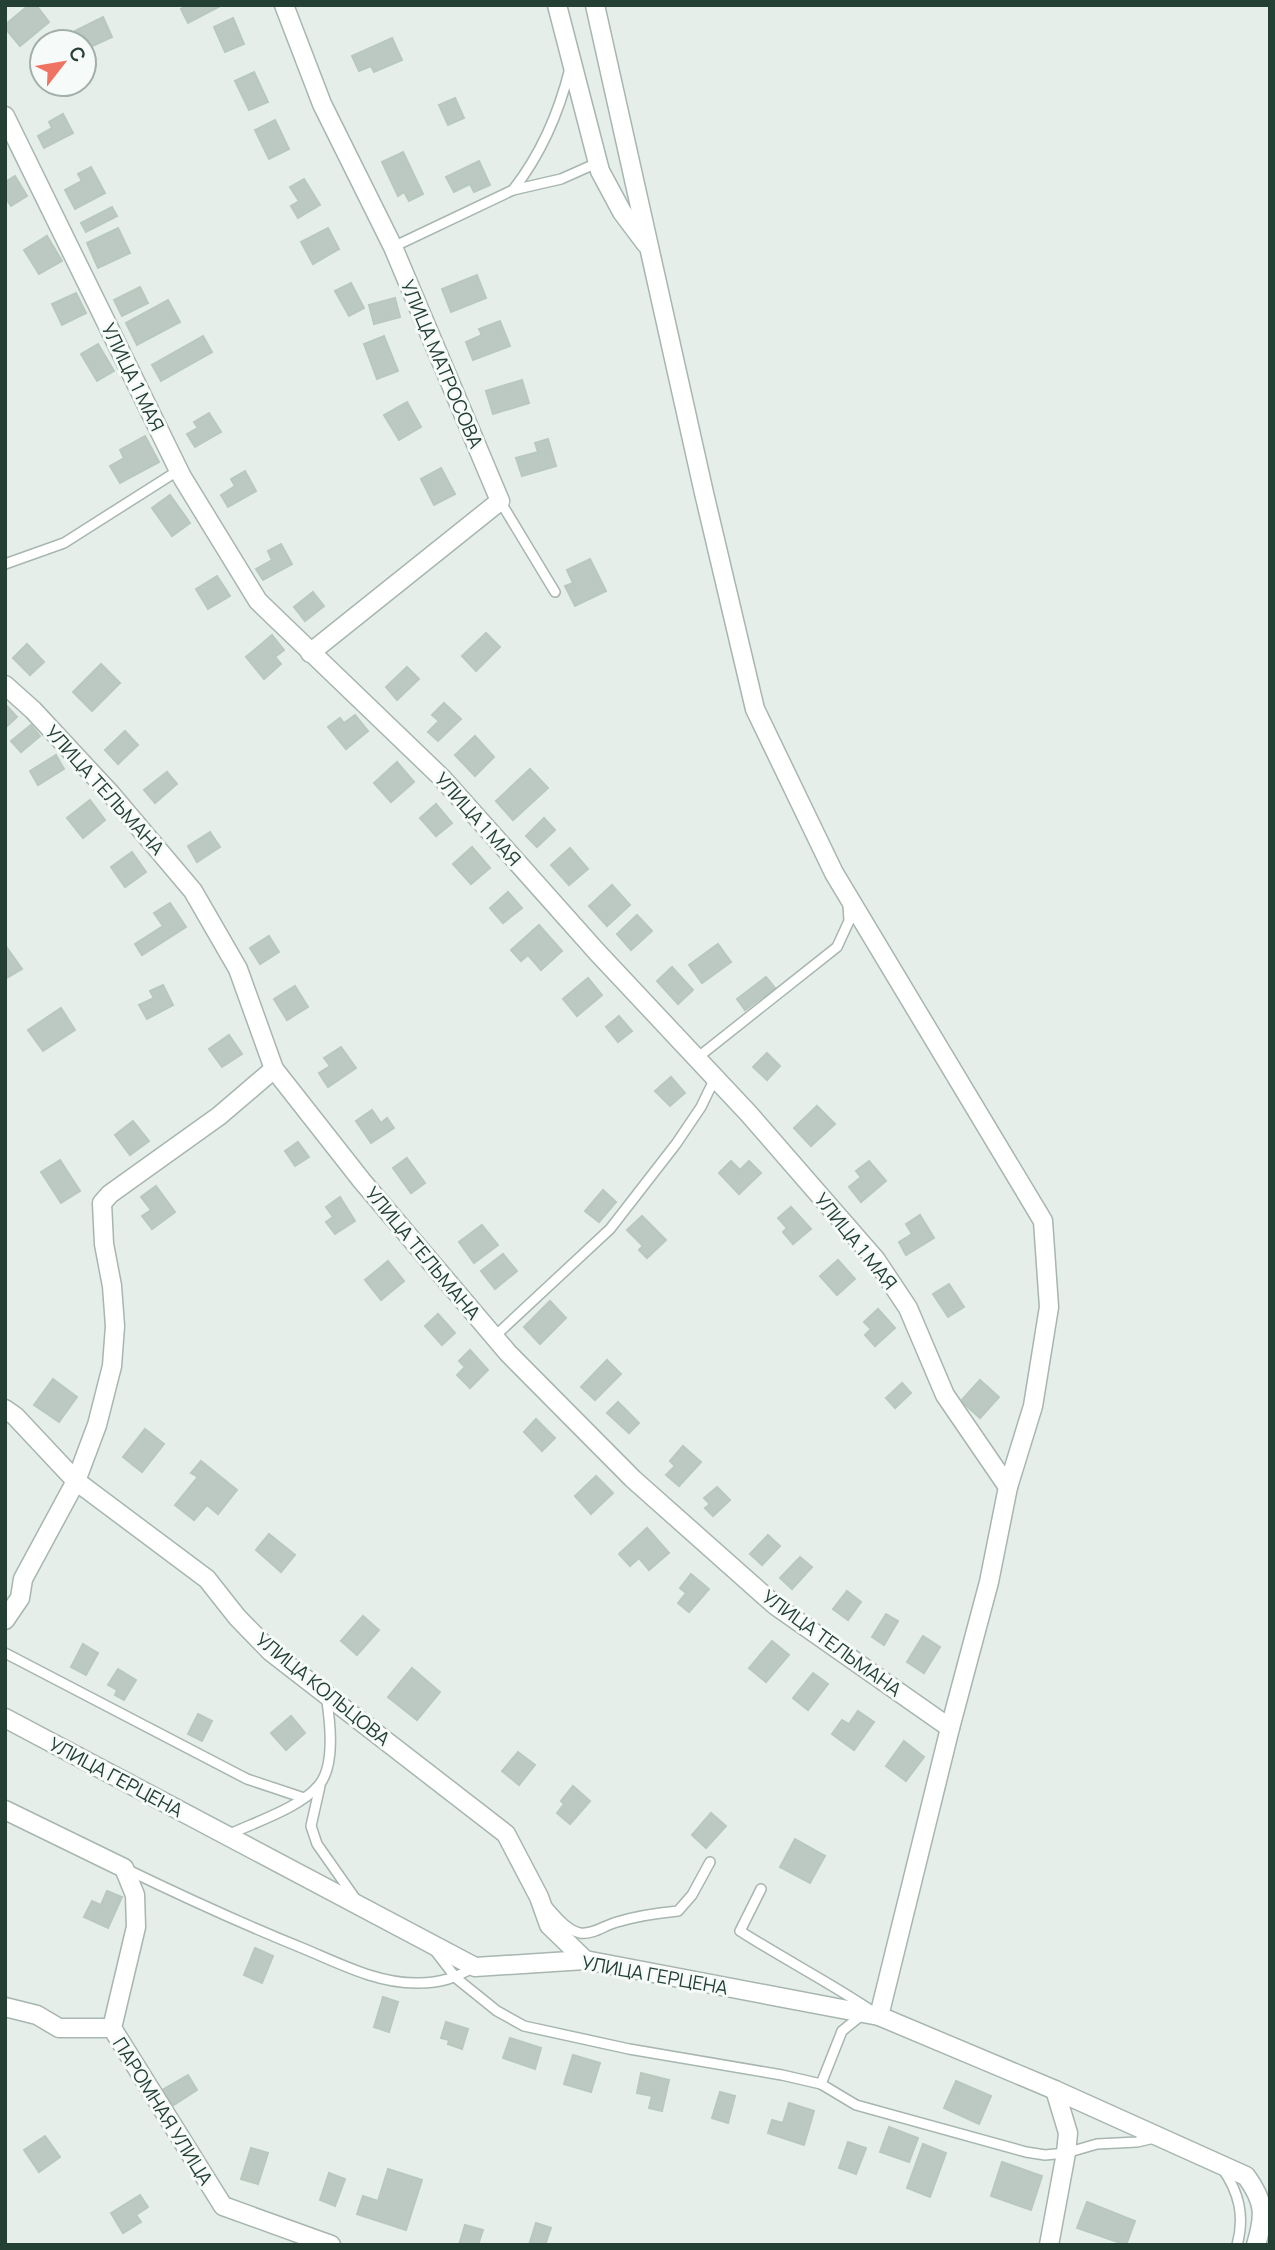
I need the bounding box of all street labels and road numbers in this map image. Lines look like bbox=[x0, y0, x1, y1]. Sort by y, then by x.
street label: УЛИЦА МАТРОСОВА bbox=[395, 276, 489, 452]
street label: УЛИЦА 1 МАЯ bbox=[96, 319, 170, 435]
street label: УЛИЦА ТЕЛЬМАНА bbox=[40, 719, 170, 861]
street label: УЛИЦА 1 МАЯ bbox=[429, 767, 527, 871]
street label: УЛИЦА ТЕЛЬМАНА bbox=[360, 1181, 486, 1325]
street label: УЛИЦА 1 МАЯ bbox=[809, 1187, 903, 1295]
street label: УЛИЦА ТЕЛЬМАНА bbox=[757, 1584, 907, 1702]
street label: УЛИЦА КОЛЬЦОВА bbox=[250, 1627, 396, 1751]
street label: УЛИЦА ГЕРЦЕНА bbox=[45, 1731, 187, 1823]
street label: УЛИЦА ГЕРЦЕНА bbox=[580, 1949, 730, 2001]
street label: ПАРОМНАЯ УЛИЦА bbox=[107, 2032, 219, 2190]

